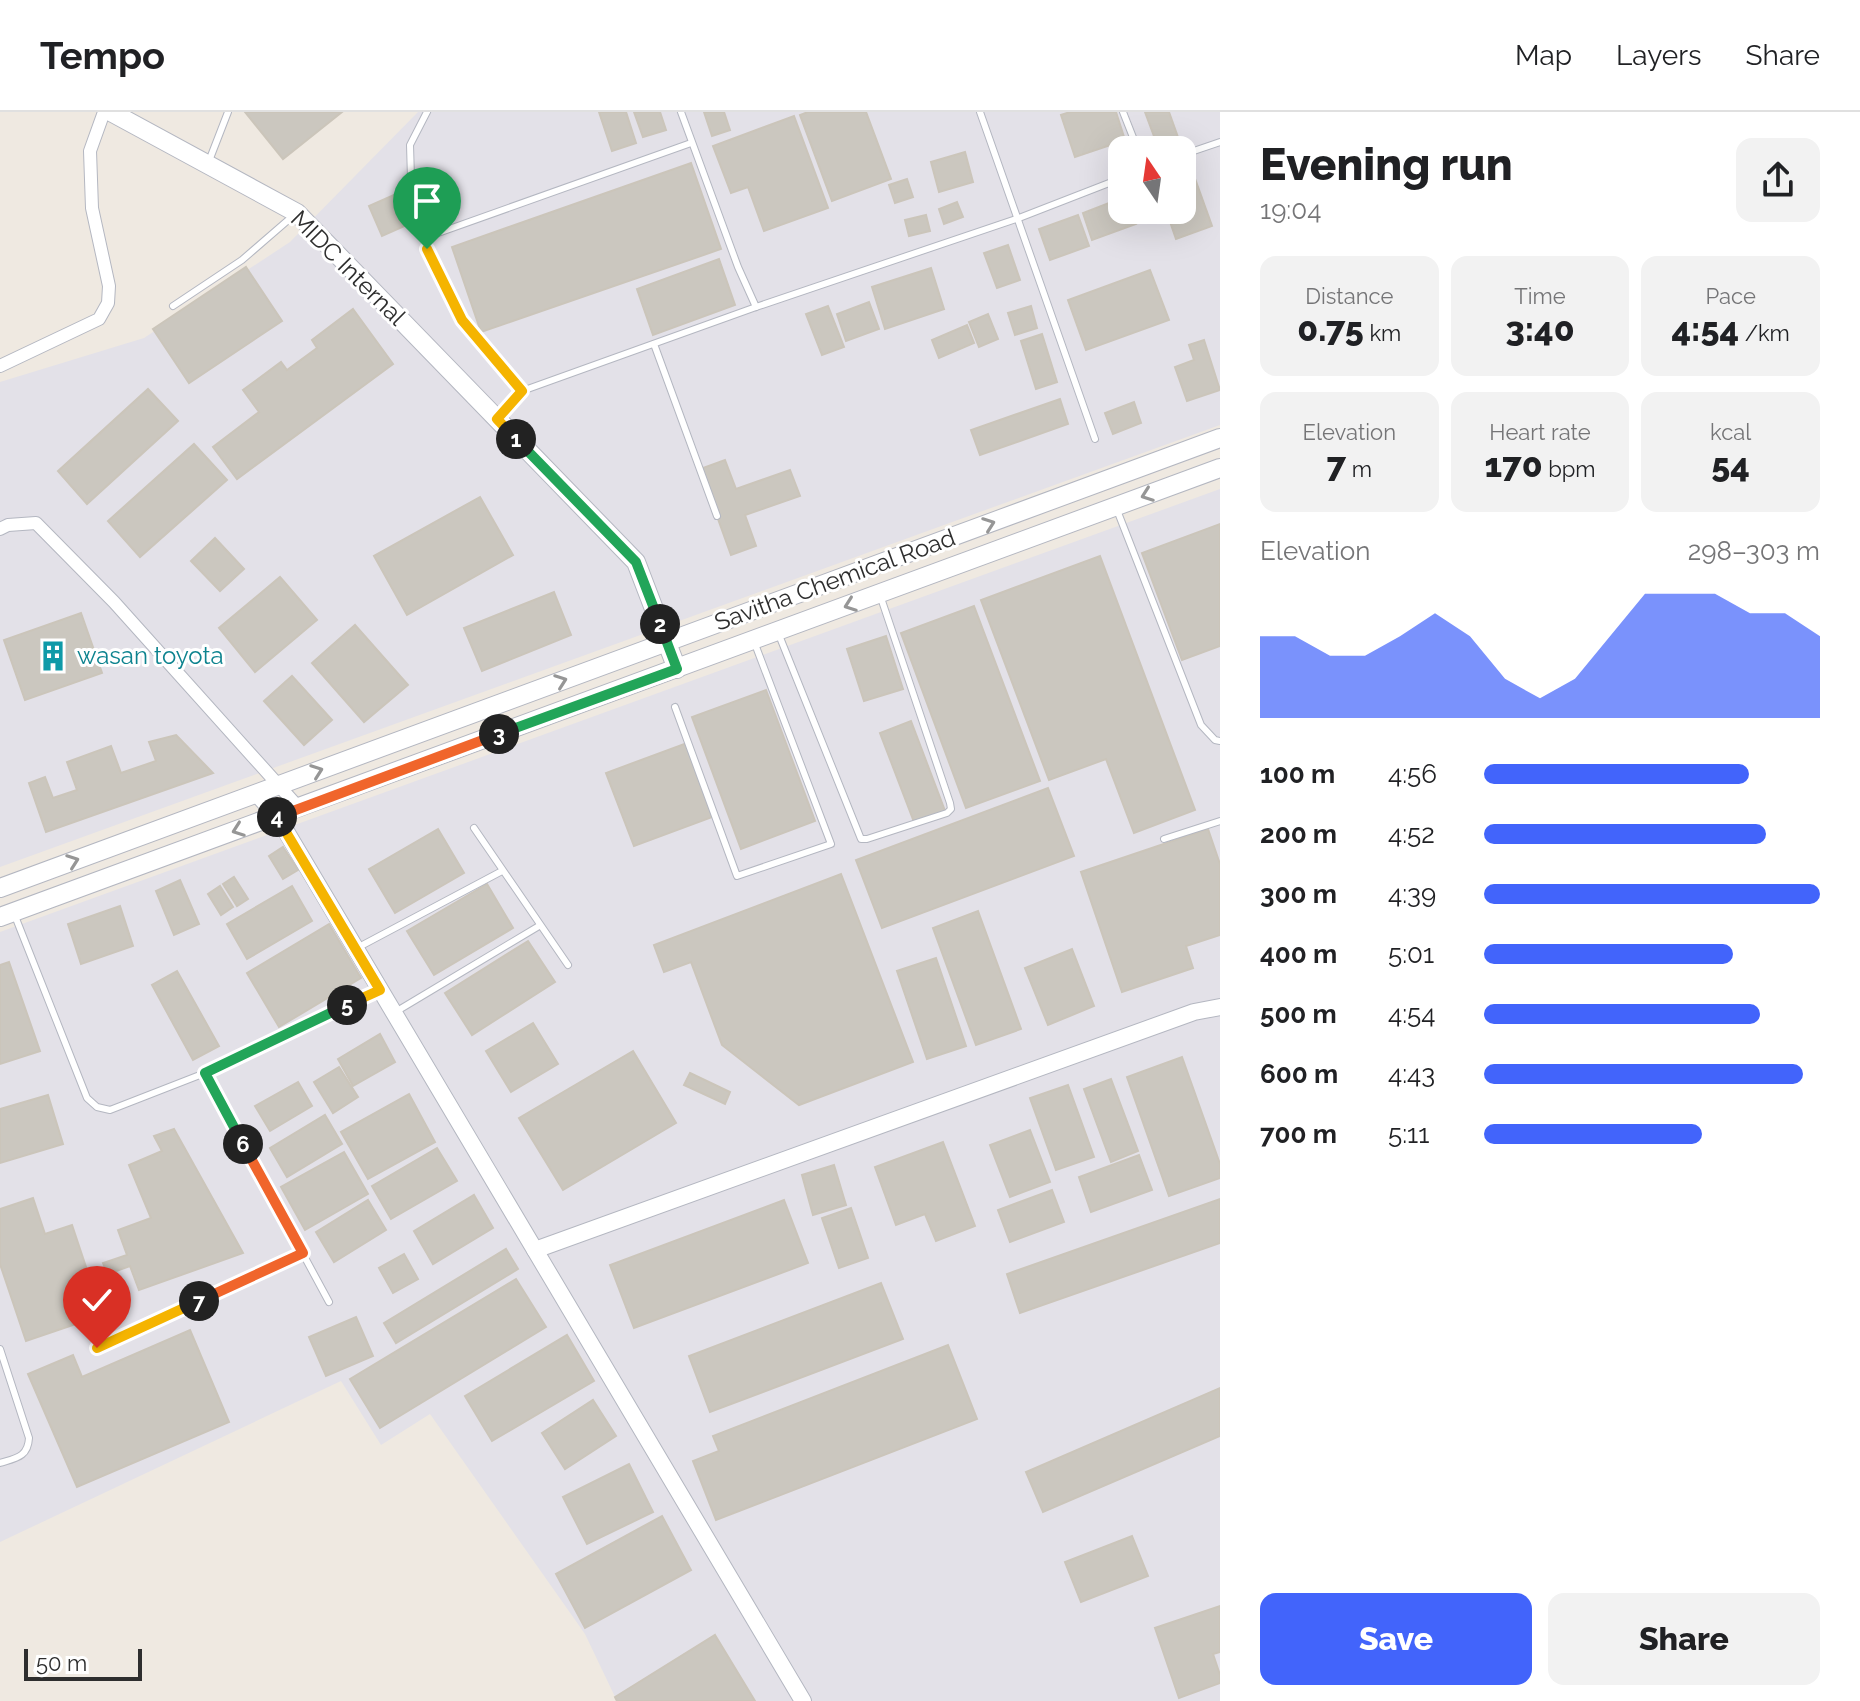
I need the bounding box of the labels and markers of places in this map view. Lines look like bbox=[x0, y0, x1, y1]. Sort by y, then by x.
pin bbox=[393, 167, 461, 249]
pin: 1 bbox=[496, 419, 536, 459]
pin: 2 bbox=[640, 604, 680, 644]
building icon: wasan toyota bbox=[36, 639, 70, 673]
place label: wasan toyota bbox=[77, 641, 224, 670]
pin: 3 bbox=[479, 714, 519, 754]
pin: 4 bbox=[257, 797, 297, 837]
pin: 5 bbox=[327, 985, 367, 1025]
pin: 6 bbox=[223, 1124, 263, 1164]
pin bbox=[63, 1266, 131, 1348]
pin: 7 bbox=[179, 1281, 219, 1321]

